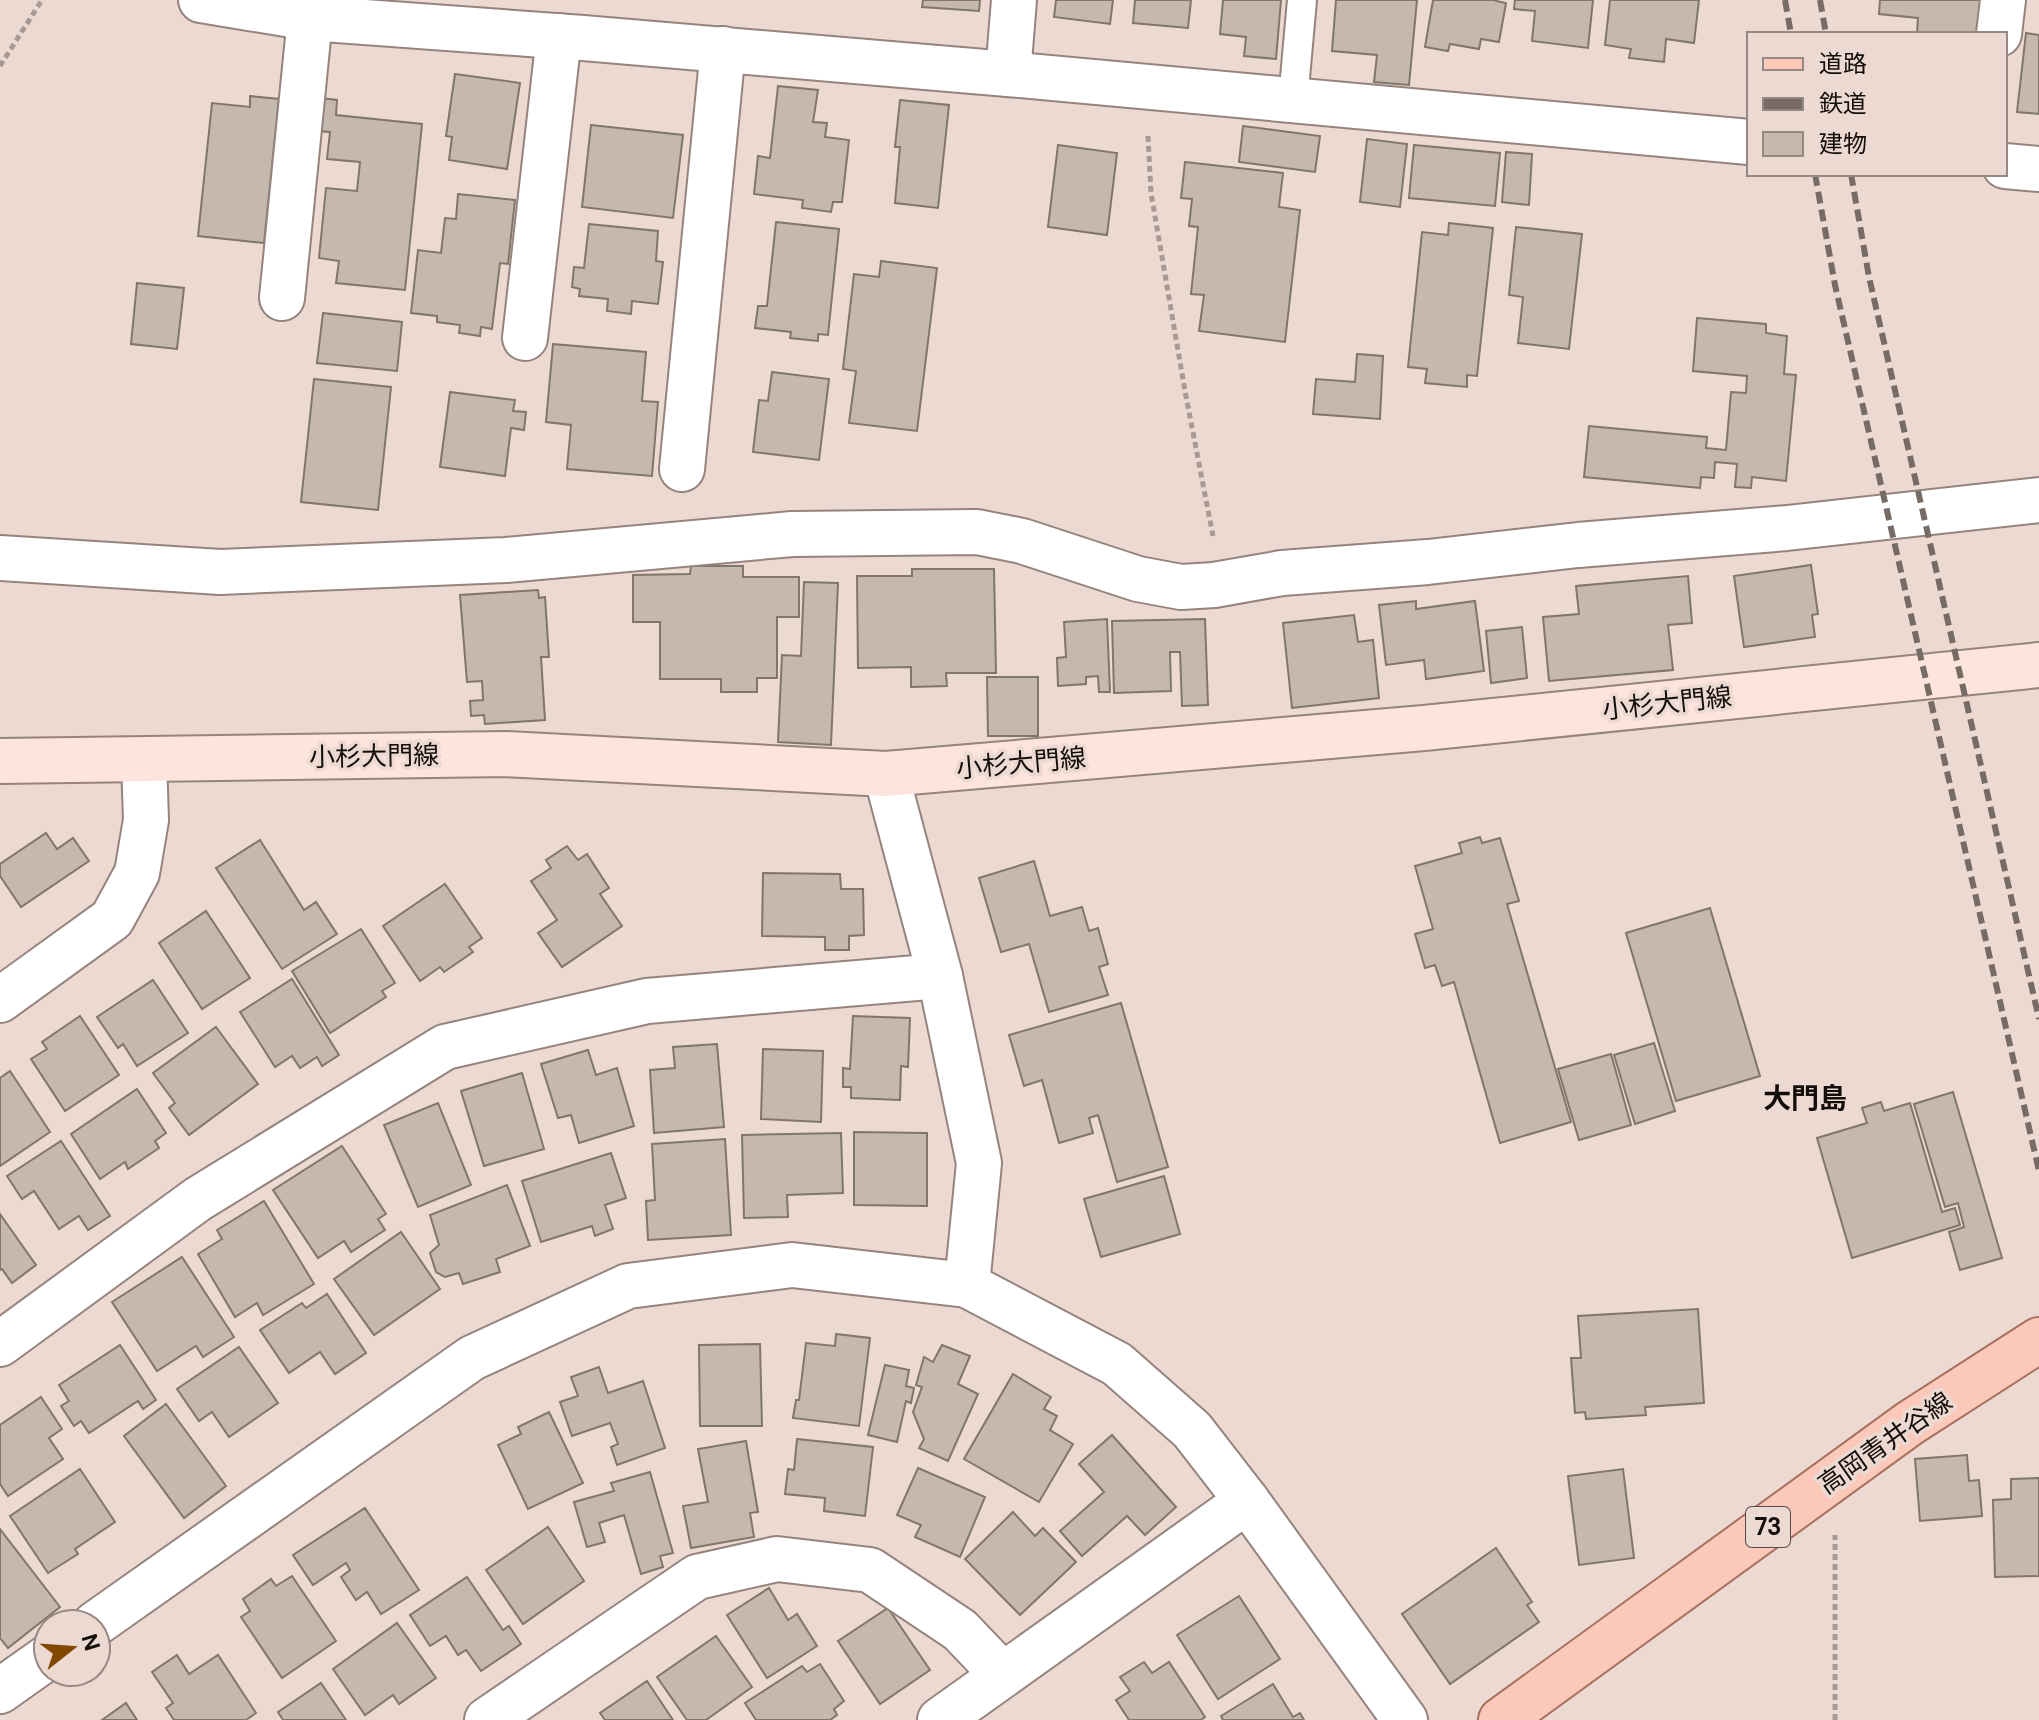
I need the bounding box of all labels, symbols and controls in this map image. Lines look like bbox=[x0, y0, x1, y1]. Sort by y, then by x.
legend bbox=[1747, 32, 2007, 176]
text: 道路 bbox=[1819, 48, 1867, 79]
text: 鉄道 bbox=[1819, 88, 1867, 119]
text: 建物 bbox=[1819, 128, 1867, 159]
street label: 小杉大門線 bbox=[1601, 679, 1733, 727]
street label: 小杉大門線 bbox=[309, 738, 439, 774]
street label: 小杉大門線 bbox=[955, 740, 1087, 786]
district label: 大門島 bbox=[1763, 1080, 1847, 1117]
street label: 高岡青井谷線 bbox=[1811, 1384, 1959, 1502]
road number: 73 bbox=[1746, 1507, 1790, 1547]
north arrow bbox=[32, 1608, 112, 1688]
text: N bbox=[74, 1630, 107, 1654]

